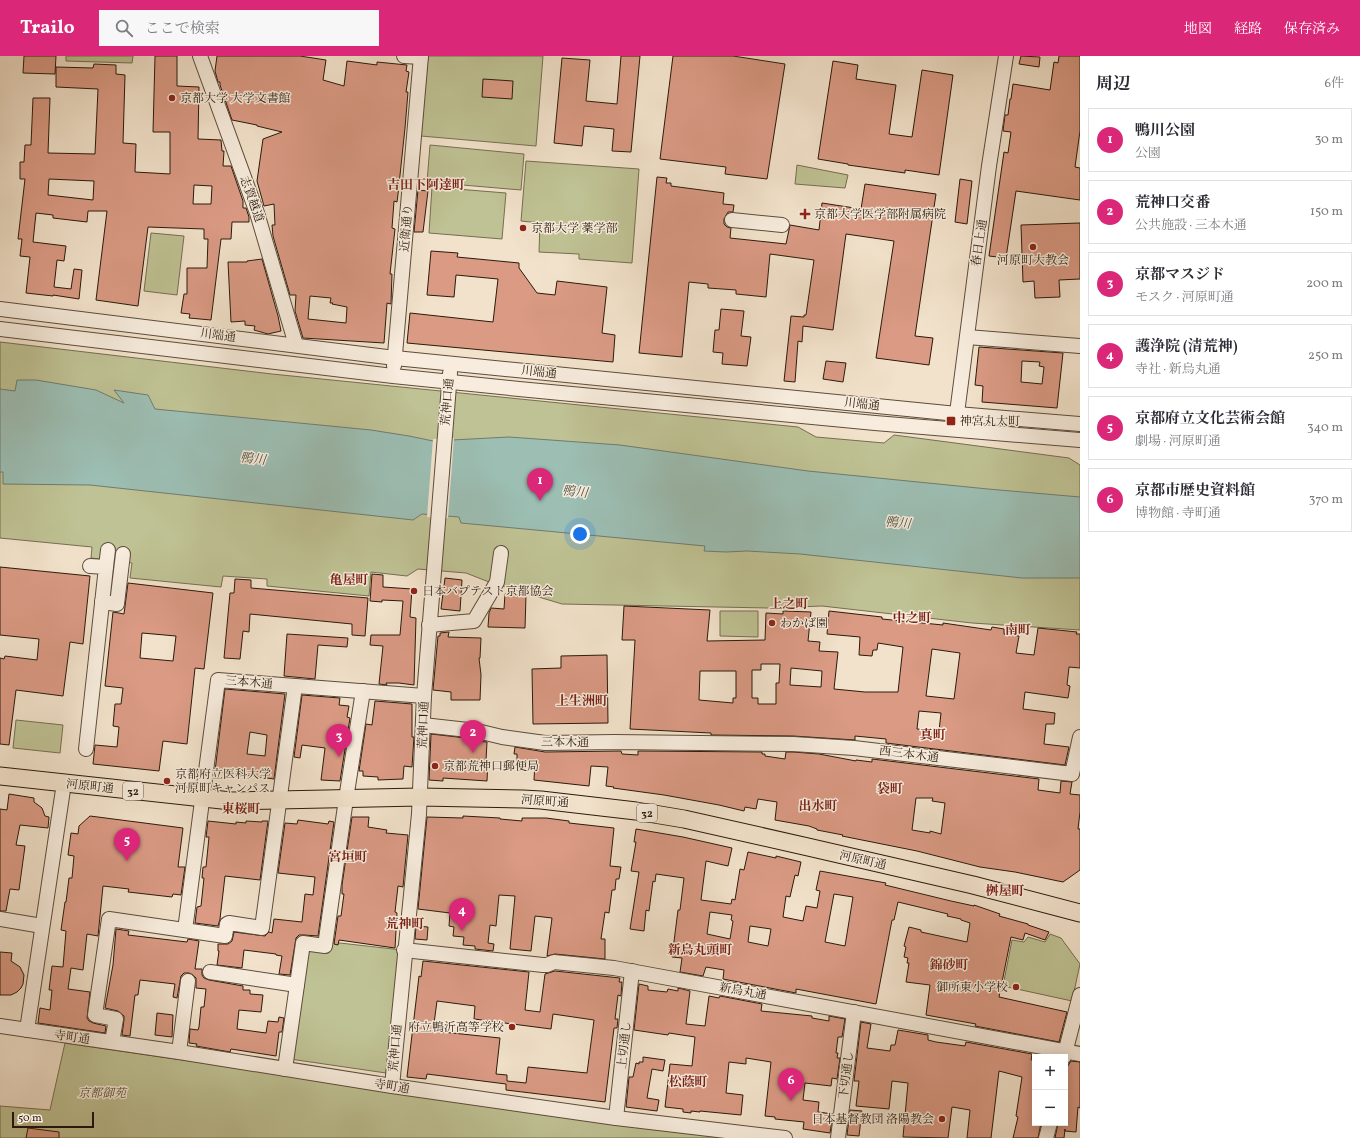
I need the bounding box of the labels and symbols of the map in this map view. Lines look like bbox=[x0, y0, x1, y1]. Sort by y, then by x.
place label: 京都大学 大学文書館 bbox=[180, 91, 290, 107]
marker: 京都大学 大学文書館 bbox=[167, 93, 177, 103]
street label: 志賀越道 bbox=[235, 174, 267, 225]
district label: 吉田下阿達町 bbox=[387, 177, 465, 195]
street label: 近衛通り bbox=[397, 203, 417, 253]
place label: 京都大学医学部附属病院 bbox=[814, 207, 946, 223]
marker: 京都大学医学部附属病院 bbox=[799, 208, 811, 220]
street label: 春日上通 bbox=[969, 218, 991, 268]
place label: 京都大学 薬学部 bbox=[531, 221, 617, 237]
marker: 京都大学 薬学部 bbox=[518, 223, 528, 233]
marker: 河原町大教会 bbox=[1028, 242, 1038, 252]
place label: 河原町大教会 bbox=[997, 253, 1069, 269]
street label: 川端通 bbox=[199, 326, 237, 346]
street label: 川端通 bbox=[520, 363, 558, 383]
street label: 荒神口通 bbox=[438, 377, 458, 427]
street label: 川端通 bbox=[843, 395, 881, 415]
place label: 神宮丸太町 bbox=[960, 414, 1020, 430]
marker: 神宮丸太町 bbox=[945, 415, 957, 427]
water label: 鴨川 bbox=[239, 450, 269, 471]
pin: 1 bbox=[527, 468, 553, 501]
water label: 鴨川 bbox=[561, 483, 591, 504]
water label: 鴨川 bbox=[884, 514, 914, 534]
your location bbox=[570, 524, 590, 544]
district label: 亀屋町 bbox=[329, 572, 369, 590]
place label: 日本バプテスト京都協会 bbox=[422, 584, 554, 600]
marker: 日本バプテスト京都協会 bbox=[409, 586, 419, 596]
district label: 上之町 bbox=[769, 596, 809, 614]
district label: 中之町 bbox=[892, 610, 932, 628]
place label: わかば園 bbox=[780, 616, 828, 632]
marker: わかば園 bbox=[767, 618, 777, 628]
district label: 南町 bbox=[1005, 622, 1031, 640]
street label: 三本木通 bbox=[224, 673, 274, 693]
district label: 上生洲町 bbox=[556, 693, 608, 711]
street label: 荒神口通 bbox=[415, 701, 433, 749]
pin: 2 bbox=[460, 720, 486, 753]
pin: 3 bbox=[326, 724, 352, 757]
district label: 真町 bbox=[920, 727, 946, 745]
street label: 三本木通 bbox=[541, 735, 589, 751]
street label: 西三本木通 bbox=[878, 743, 940, 767]
place label: 京都荒神口郵便局 bbox=[443, 759, 539, 775]
marker: 京都荒神口郵便局 bbox=[430, 761, 440, 771]
place label: 京都府立医科大学 河原町キャンパス bbox=[175, 767, 271, 797]
marker: 京都府立医科大学 河原町キャンパス bbox=[162, 776, 172, 786]
street label: 河原町通 bbox=[65, 777, 115, 797]
district label: 袋町 bbox=[877, 781, 903, 799]
road number: 32 bbox=[123, 782, 143, 800]
street label: 河原町通 bbox=[520, 792, 569, 812]
district label: 出水町 bbox=[798, 798, 838, 816]
district label: 東桜町 bbox=[221, 801, 261, 819]
road number: 32 bbox=[637, 804, 657, 822]
pin: 5 bbox=[114, 828, 140, 861]
street label: 河原町通 bbox=[838, 848, 888, 874]
district label: 宮垣町 bbox=[328, 849, 368, 867]
district label: 桝屋町 bbox=[985, 883, 1025, 901]
pin: 4 bbox=[449, 898, 475, 931]
district label: 荒神町 bbox=[385, 916, 425, 934]
district label: 新烏丸頭町 bbox=[667, 942, 733, 960]
district label: 錦砂町 bbox=[929, 957, 969, 975]
street label: 新烏丸通 bbox=[718, 980, 768, 1004]
place label: 御所東小学校 bbox=[936, 980, 1008, 996]
marker: 御所東小学校 bbox=[1011, 982, 1021, 992]
place label: 府立鴨沂高等学校 bbox=[408, 1020, 504, 1036]
street label: 上切通し bbox=[615, 1020, 635, 1070]
marker: 府立鴨沂高等学校 bbox=[507, 1022, 517, 1032]
street label: 荒神口通 bbox=[386, 1023, 406, 1073]
street label: 寺町通 bbox=[53, 1028, 91, 1048]
street label: 下切通し bbox=[836, 1050, 858, 1100]
pin: 6 bbox=[778, 1068, 804, 1101]
district label: 松蔭町 bbox=[668, 1074, 708, 1092]
street label: 寺町通 bbox=[373, 1076, 411, 1098]
park label: 京都御苑 bbox=[78, 1086, 128, 1102]
scale bar bbox=[12, 1110, 94, 1129]
place label: 日本基督教団 洛陽教会 bbox=[812, 1112, 934, 1128]
marker: 日本基督教団 洛陽教会 bbox=[937, 1114, 947, 1124]

